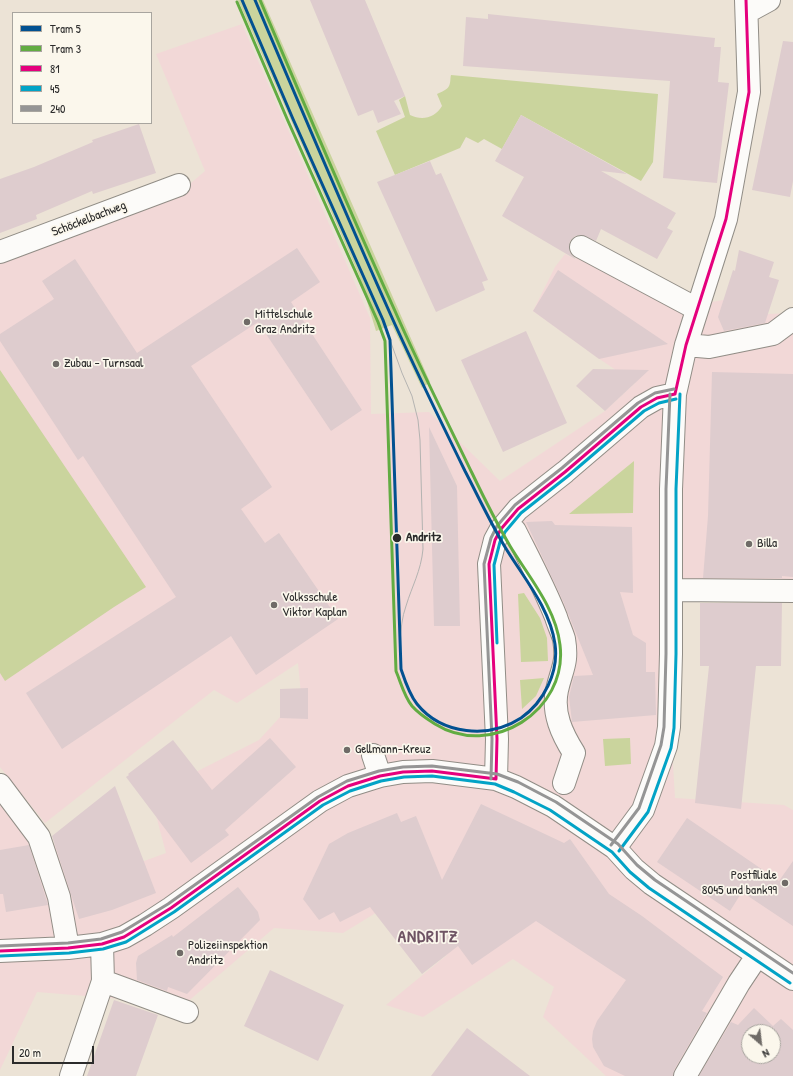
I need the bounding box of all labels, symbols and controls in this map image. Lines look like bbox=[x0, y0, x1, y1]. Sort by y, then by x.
legend bbox=[12, 12, 152, 124]
text: Tram 5 bbox=[50, 20, 81, 37]
text: Tram 3 bbox=[50, 40, 81, 57]
text: 81 bbox=[50, 60, 60, 77]
text: 45 bbox=[50, 80, 60, 97]
text: 240 bbox=[50, 100, 66, 117]
street label: Schöckelbachweg bbox=[49, 198, 129, 240]
place label: Mittelschule Graz Andritz bbox=[255, 307, 315, 338]
marker: Mittelschule Graz Andritz bbox=[242, 317, 252, 327]
place label: Zubau - Turnsaal bbox=[64, 356, 143, 372]
marker: Zubau - Turnsaal bbox=[51, 359, 61, 369]
place label: Andritz bbox=[406, 530, 441, 546]
marker: Andritz bbox=[391, 532, 403, 544]
place label: Billa bbox=[757, 536, 777, 552]
marker: Billa bbox=[744, 539, 754, 549]
place label: Volksschule Viktor Kaplan bbox=[282, 590, 347, 621]
marker: Volksschule Viktor Kaplan bbox=[269, 600, 279, 610]
place label: Gellmann-Kreuz bbox=[355, 742, 431, 758]
marker: Gellmann-Kreuz bbox=[342, 745, 352, 755]
place label: Postfiliale 8045 und bank99 bbox=[702, 868, 777, 899]
marker: Postfiliale 8045 und bank99 bbox=[780, 878, 790, 888]
district label: ANDRITZ bbox=[398, 927, 458, 947]
place label: Polizeiinspektion Andritz bbox=[188, 938, 268, 969]
marker: Polizeiinspektion Andritz bbox=[175, 948, 185, 958]
north arrow bbox=[741, 1024, 781, 1064]
scale bar bbox=[14, 1038, 96, 1064]
text: 20 m bbox=[19, 1044, 41, 1061]
text: N bbox=[760, 1046, 772, 1061]

